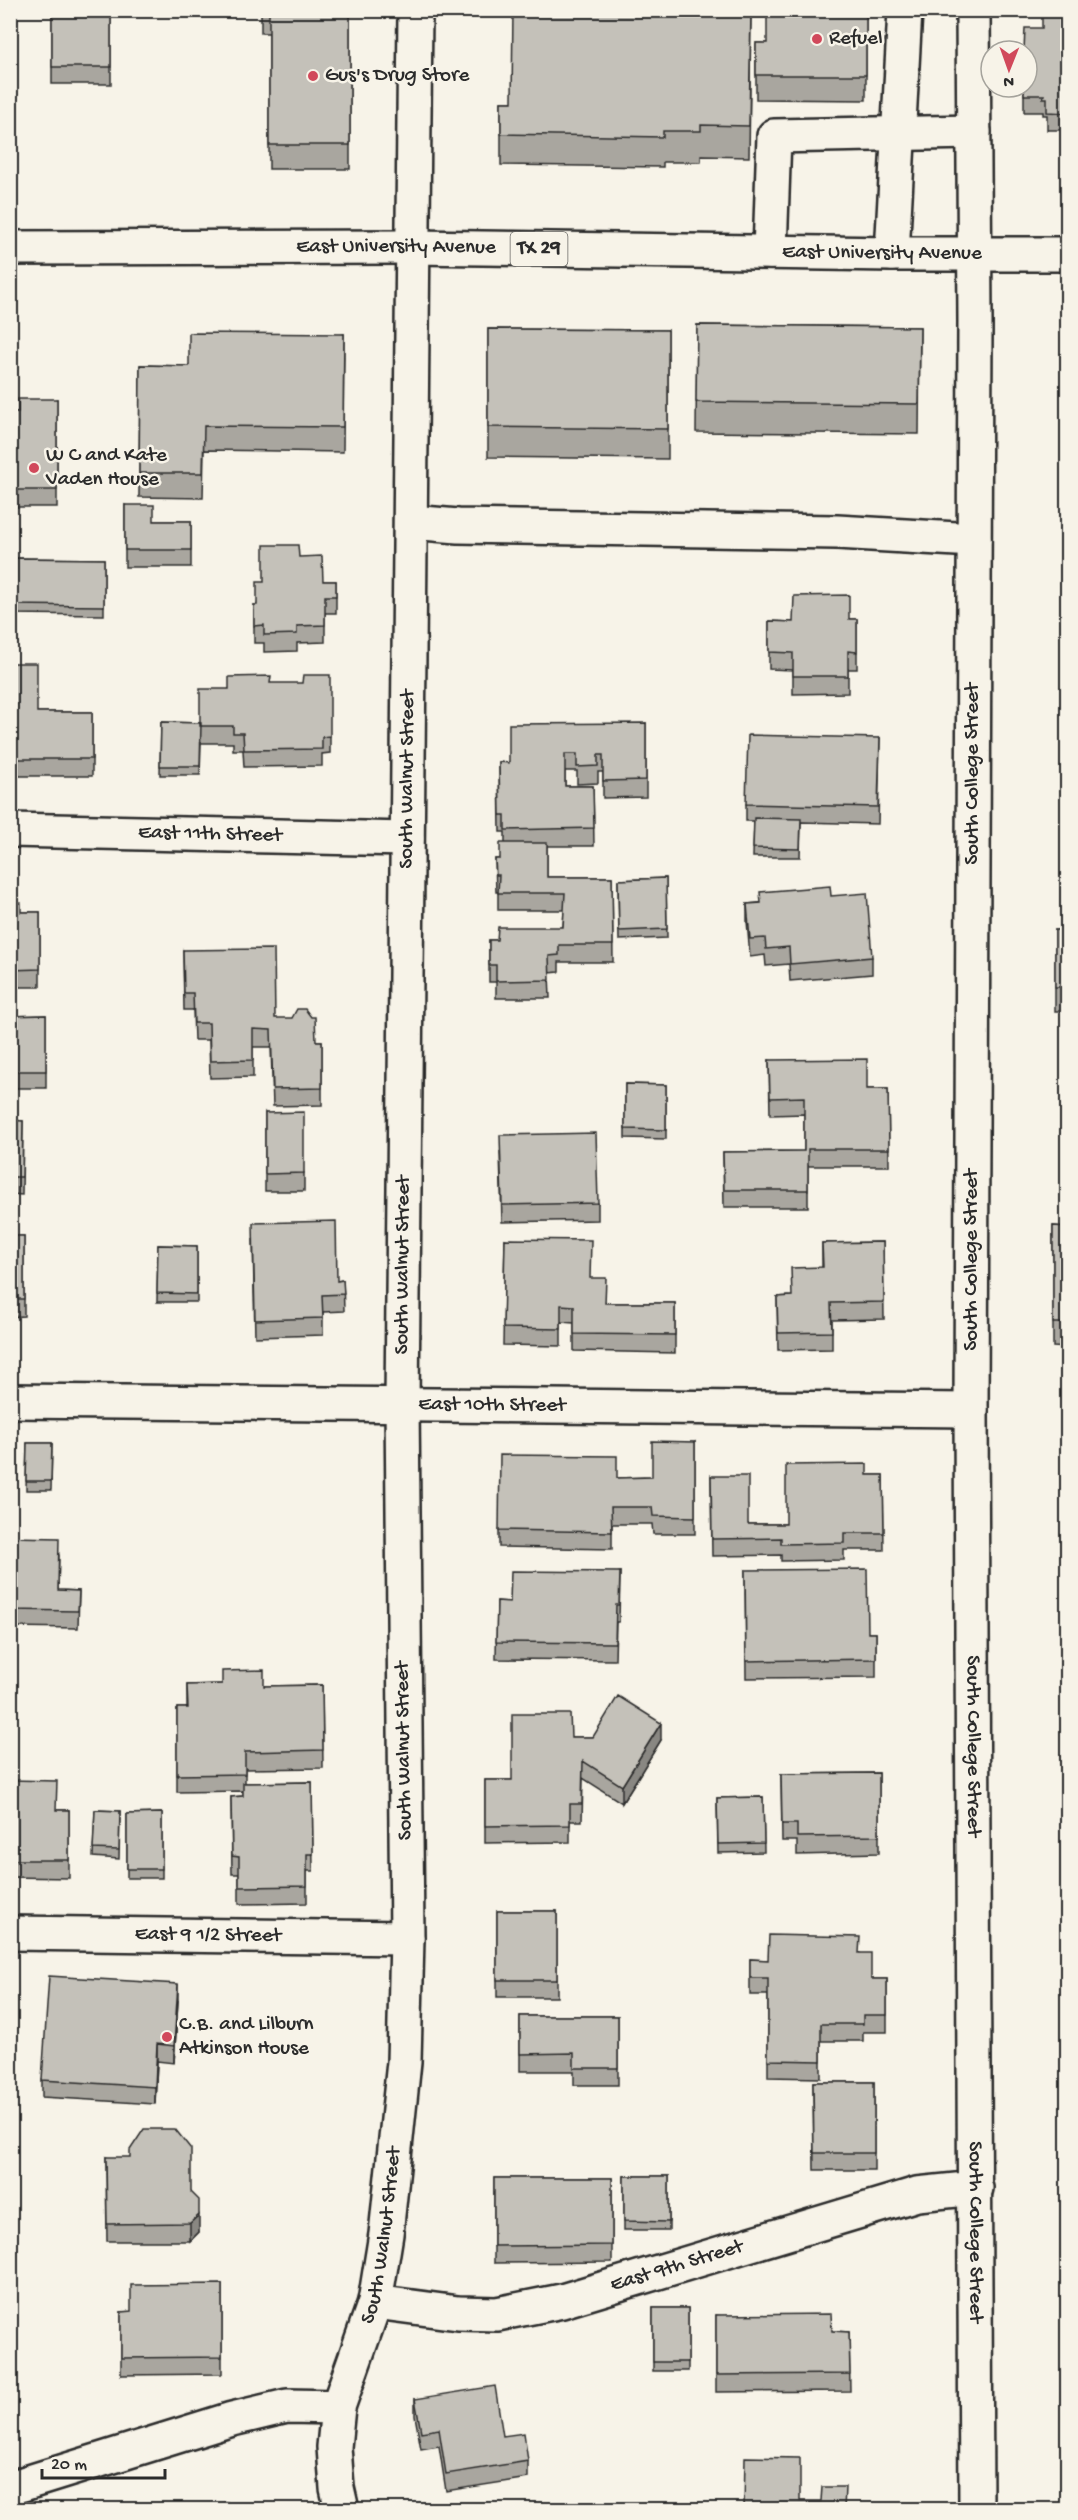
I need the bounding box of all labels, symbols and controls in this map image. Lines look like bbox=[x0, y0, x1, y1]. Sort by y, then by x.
place label: Refuel bbox=[829, 27, 883, 52]
marker: Refuel bbox=[810, 32, 824, 46]
north arrow bbox=[979, 39, 1039, 99]
place label: Gus's Drug Store bbox=[325, 64, 470, 89]
marker: Gus's Drug Store bbox=[306, 69, 320, 83]
text: N bbox=[1003, 71, 1014, 90]
road number: TX 29 bbox=[510, 232, 568, 266]
street label: East University Avenue bbox=[296, 234, 497, 261]
street label: East University Avenue bbox=[782, 240, 983, 267]
place label: W C and Kate Vaden House bbox=[45, 444, 168, 493]
marker: W C and Kate Vaden House bbox=[27, 461, 41, 475]
street label: South College Street bbox=[961, 681, 986, 865]
street label: South Walnut Street bbox=[394, 687, 421, 869]
street label: East 11th Street bbox=[138, 820, 285, 849]
street label: South College Street bbox=[960, 1167, 985, 1351]
street label: South Walnut Street bbox=[390, 1173, 417, 1355]
street label: East 10th Street bbox=[418, 1392, 568, 1419]
street label: South College Street bbox=[960, 1655, 985, 1839]
street label: South Walnut Street bbox=[391, 1659, 419, 1841]
street label: East 9 1/2 Street bbox=[135, 1922, 284, 1949]
place label: C.B. and Lilburn Atkinson House bbox=[179, 2013, 313, 2062]
marker: C.B. and Lilburn Atkinson House bbox=[160, 2030, 174, 2044]
street label: South College Street bbox=[962, 2141, 988, 2325]
street label: South Walnut Street bbox=[356, 2143, 408, 2328]
street label: East 9th Street bbox=[607, 2234, 749, 2298]
scale bar bbox=[42, 2442, 165, 2480]
text: 20 m bbox=[51, 2455, 87, 2476]

